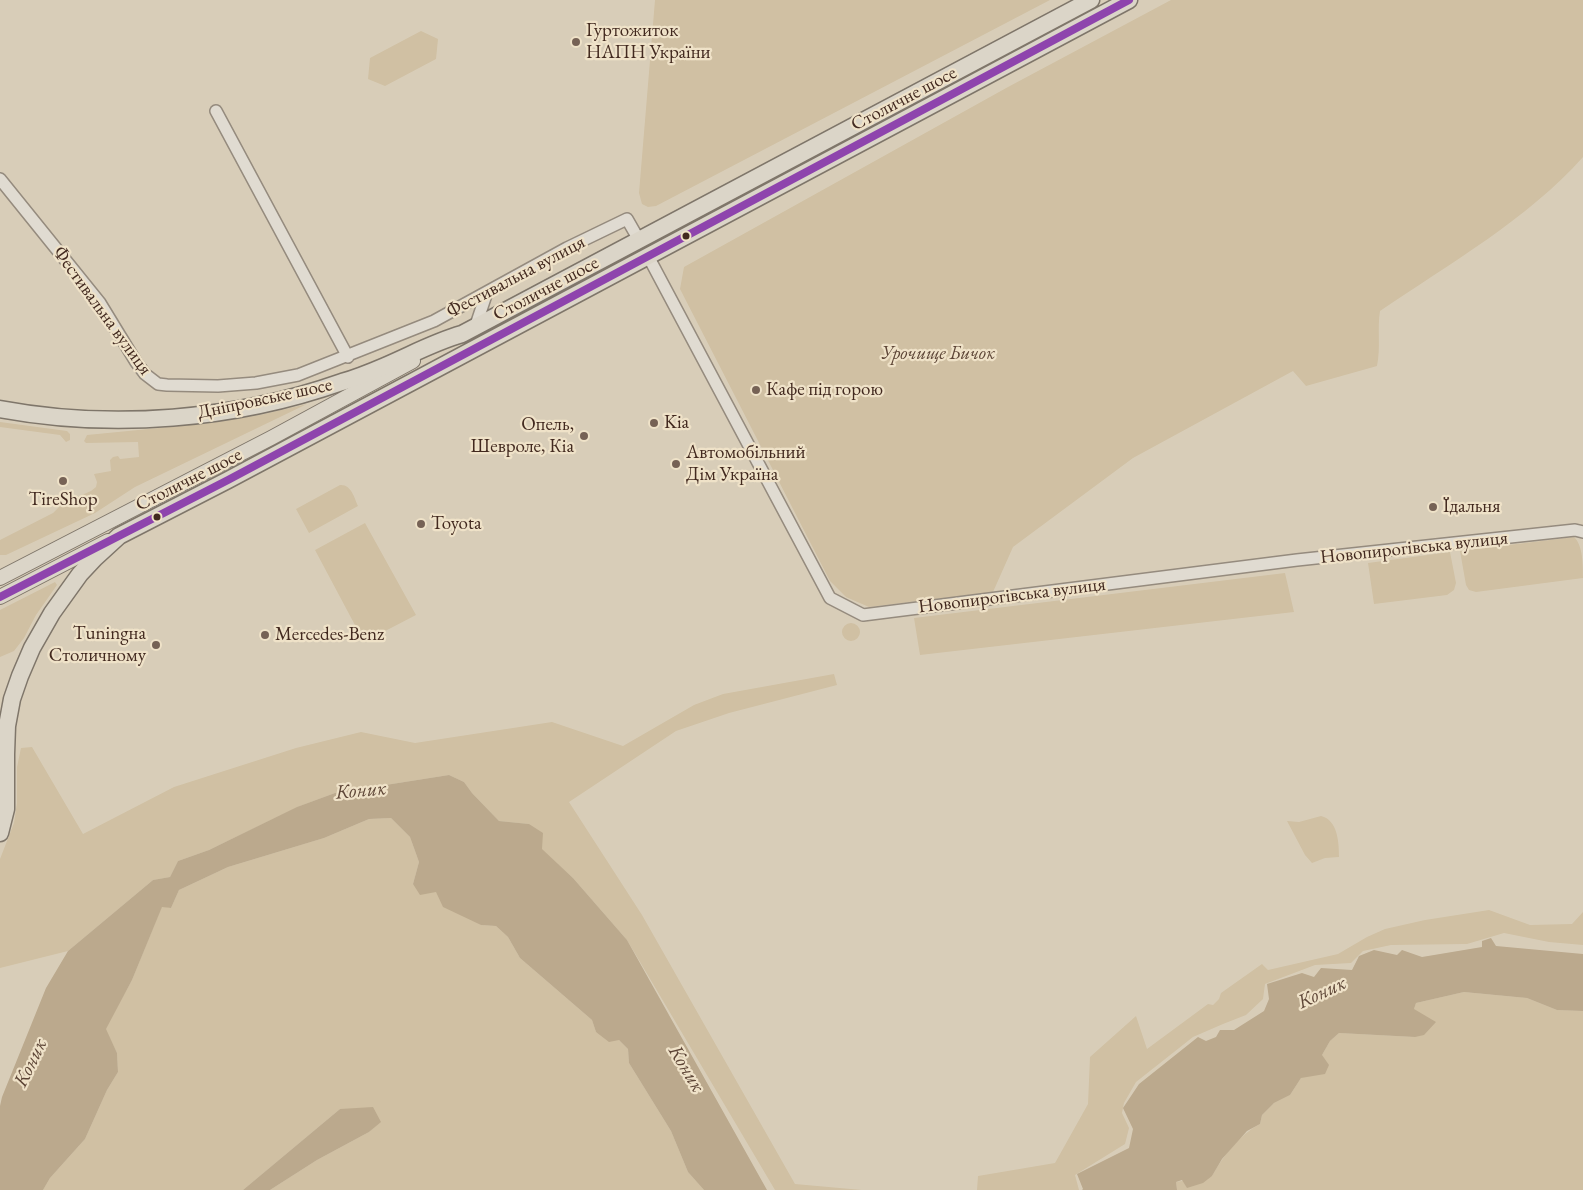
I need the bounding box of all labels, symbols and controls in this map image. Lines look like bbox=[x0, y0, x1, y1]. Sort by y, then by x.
place label: Гуртожиток НАПН України bbox=[586, 20, 711, 64]
marker: Гуртожиток НАПН України bbox=[570, 36, 582, 48]
street label: Столичне шосе bbox=[847, 62, 961, 136]
street label: Фестивальна вулиця bbox=[443, 231, 589, 323]
unlabelled marker bbox=[681, 231, 691, 241]
street label: Фестивальна вулиця bbox=[48, 242, 156, 380]
street label: Столичне шосе bbox=[489, 252, 603, 326]
park label: Урочище Бичок bbox=[881, 343, 995, 365]
street label: Дніпровське шосе bbox=[196, 374, 334, 424]
place label: Кафе під горою bbox=[766, 379, 883, 401]
marker: Кафе під горою bbox=[750, 384, 762, 396]
place label: Kia bbox=[664, 412, 689, 434]
place label: Опель, Шевроле, Кіа bbox=[471, 414, 574, 458]
marker: Kia bbox=[648, 417, 660, 429]
marker: Опель, Шевроле, Кіа bbox=[578, 430, 590, 442]
place label: Автомобільний Дім Україна bbox=[686, 442, 806, 486]
street label: Столичне шосе bbox=[132, 443, 246, 517]
marker: Автомобільний Дім Україна bbox=[670, 458, 682, 470]
marker: TireShop bbox=[57, 475, 69, 487]
place label: TireShop bbox=[28, 489, 98, 511]
place label: Їдальня bbox=[1443, 496, 1501, 518]
marker: Їдальня bbox=[1427, 501, 1439, 513]
unlabelled marker bbox=[152, 512, 162, 522]
place label: Toyota bbox=[431, 513, 481, 535]
marker: Toyota bbox=[415, 518, 427, 530]
street label: Новопирогівська вулиця bbox=[1319, 527, 1509, 569]
street label: Новопирогівська вулиця bbox=[917, 573, 1107, 619]
place label: Tuningна Столичному bbox=[49, 623, 146, 667]
place label: Mercedes-Benz bbox=[275, 624, 384, 646]
marker: Mercedes-Benz bbox=[259, 629, 271, 641]
marker: Tuningна Столичному bbox=[150, 639, 162, 651]
water label: Коник bbox=[335, 777, 387, 805]
water label: Коник bbox=[1294, 971, 1350, 1015]
water label: Коник bbox=[9, 1035, 53, 1091]
water label: Коник bbox=[663, 1041, 709, 1097]

